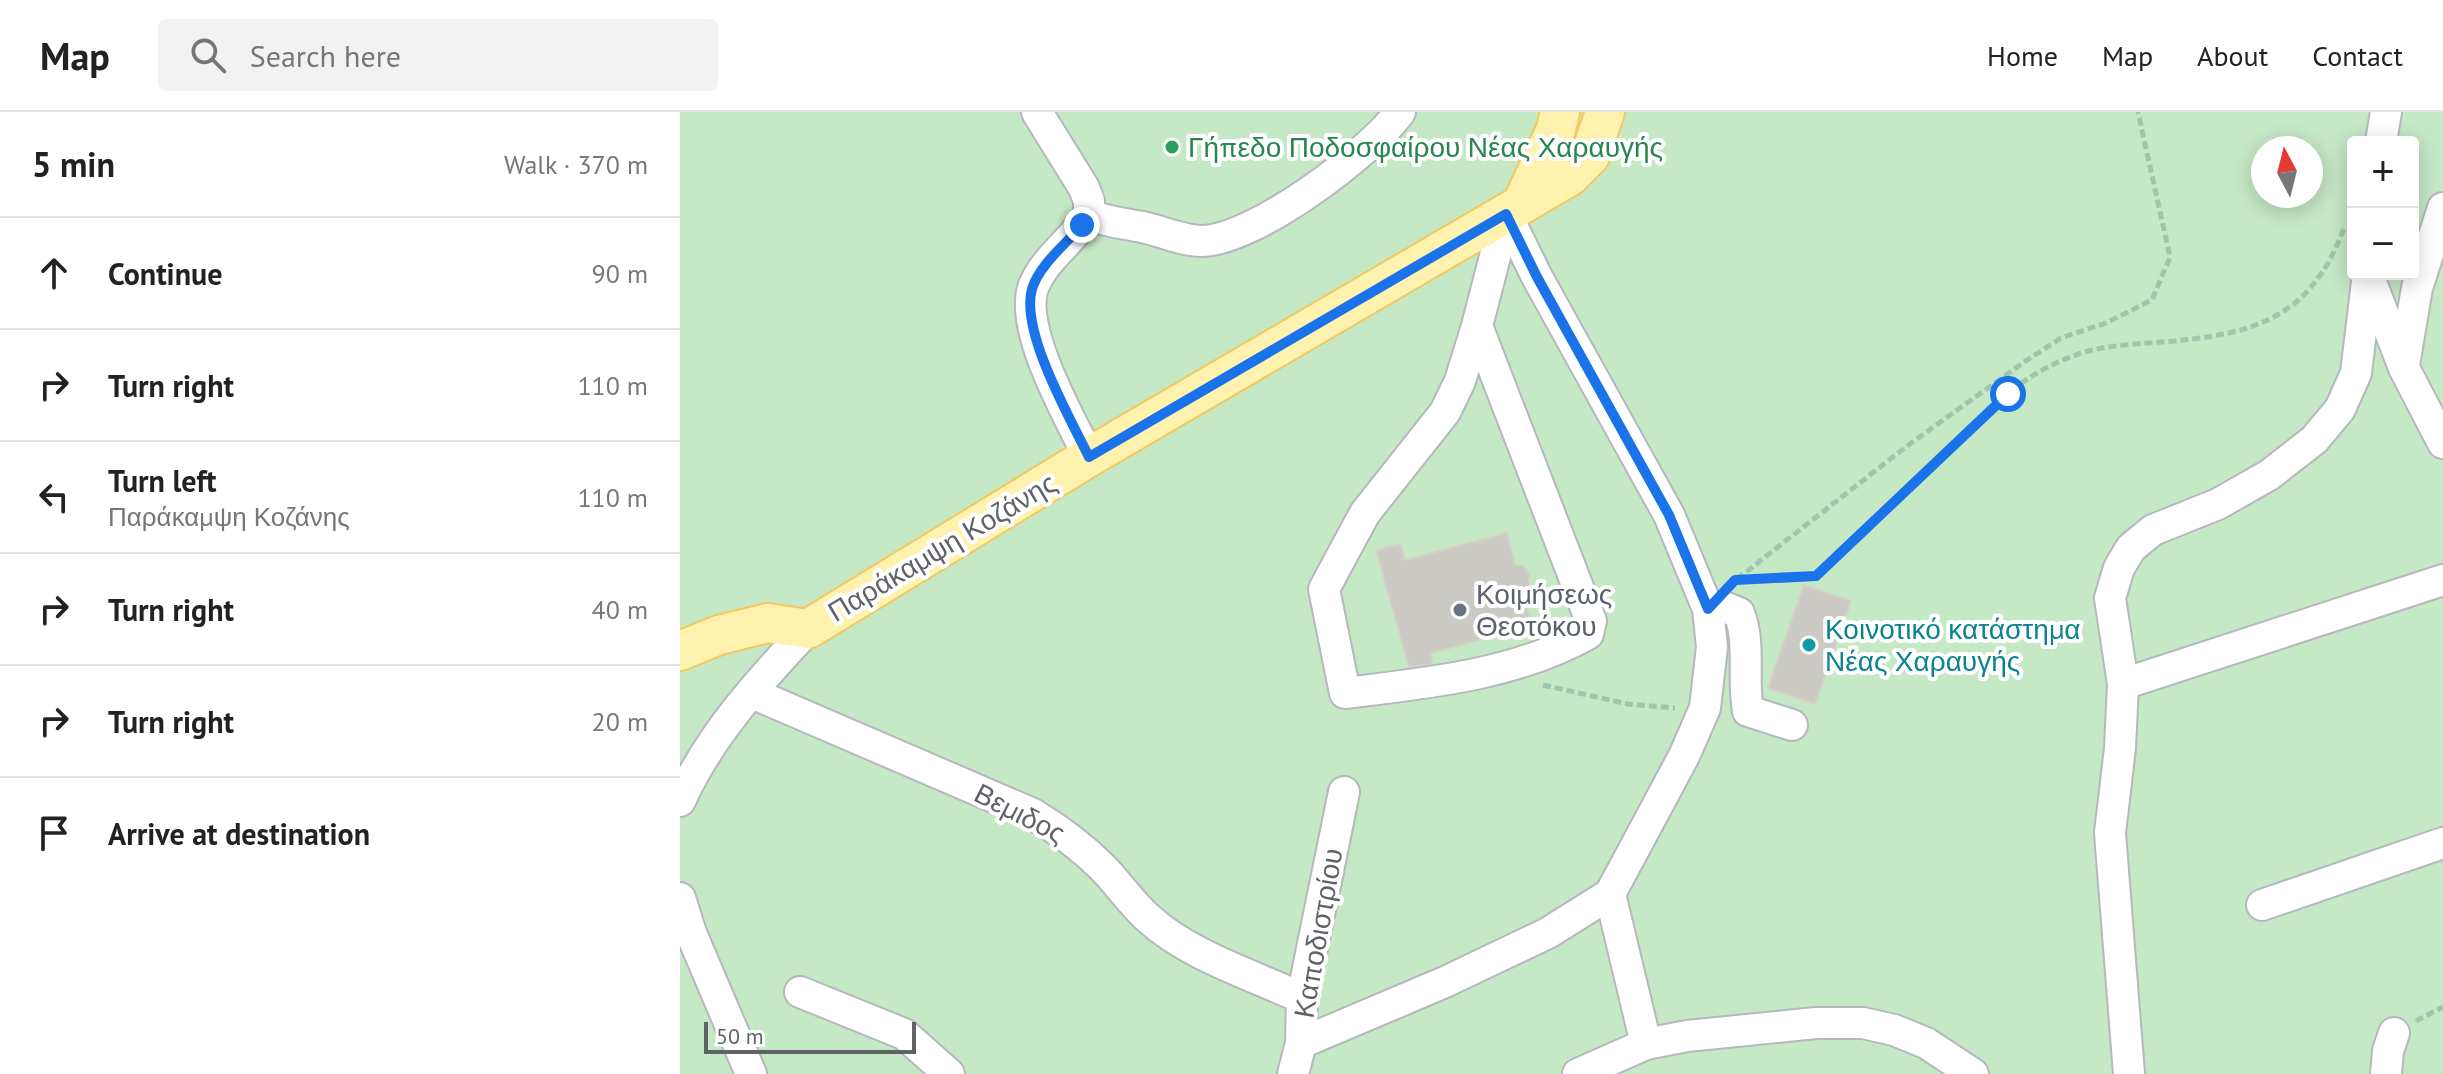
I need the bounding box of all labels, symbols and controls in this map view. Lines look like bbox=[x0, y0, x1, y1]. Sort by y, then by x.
search box bbox=[158, 19, 718, 91]
text: Map bbox=[40, 31, 110, 80]
icon: search bbox=[186, 33, 230, 77]
text: Search here bbox=[250, 36, 401, 75]
text: Home bbox=[1987, 37, 2058, 74]
text: Map bbox=[2102, 37, 2153, 74]
text: About bbox=[2197, 37, 2268, 74]
text: Contact bbox=[2312, 37, 2403, 74]
place label: Γήπεδο Ποδοσφαίρου Νέας Χαραυγής bbox=[1188, 128, 1663, 165]
north arrow bbox=[2251, 136, 2323, 208]
map controls bbox=[2347, 136, 2419, 280]
button: + bbox=[2347, 136, 2419, 208]
marker: Γήπεδο Ποδοσφαίρου Νέας Χαραυγής bbox=[1163, 138, 1181, 156]
text: 5 min bbox=[32, 142, 115, 186]
text: Walk · 370 m bbox=[504, 148, 648, 181]
route end bbox=[1064, 207, 1100, 243]
button: − bbox=[2347, 208, 2419, 280]
icon: ahead bbox=[32, 251, 76, 295]
text: Continue bbox=[108, 254, 222, 293]
text: 90 m bbox=[592, 257, 648, 290]
icon: right bbox=[32, 363, 76, 407]
text: Turn right bbox=[108, 366, 234, 405]
text: 110 m bbox=[577, 369, 648, 402]
route start bbox=[1990, 376, 2026, 412]
text: Turn left bbox=[108, 461, 216, 500]
street label: Παράκαμψη Κοζάνης bbox=[821, 464, 1063, 630]
icon: left bbox=[32, 475, 76, 519]
text: 110 m bbox=[577, 481, 648, 514]
text: Παράκαμψη Κοζάνης bbox=[108, 500, 350, 533]
place label: Κοιμήσεως Θεοτόκου bbox=[1476, 575, 1612, 644]
icon: right bbox=[32, 587, 76, 631]
text: Turn right bbox=[108, 590, 234, 629]
text: 40 m bbox=[592, 593, 648, 626]
marker: Κοιμήσεως Θεοτόκου bbox=[1451, 601, 1469, 619]
place label: Κοινοτικό κατάστημα Νέας Χαραυγής bbox=[1825, 610, 2081, 679]
marker: Κοινοτικό κατάστημα Νέας Χαραυγής bbox=[1800, 636, 1818, 654]
icon: right bbox=[32, 699, 76, 743]
text: Turn right bbox=[108, 702, 234, 741]
text: 20 m bbox=[592, 705, 648, 738]
street label: Βεμιδος bbox=[968, 774, 1072, 851]
icon: arrive bbox=[32, 811, 76, 855]
text: Arrive at destination bbox=[108, 814, 370, 853]
street label: Καποδιστρίου bbox=[1284, 845, 1351, 1021]
scale bar bbox=[704, 1018, 916, 1054]
text: 50 m bbox=[716, 1022, 764, 1050]

